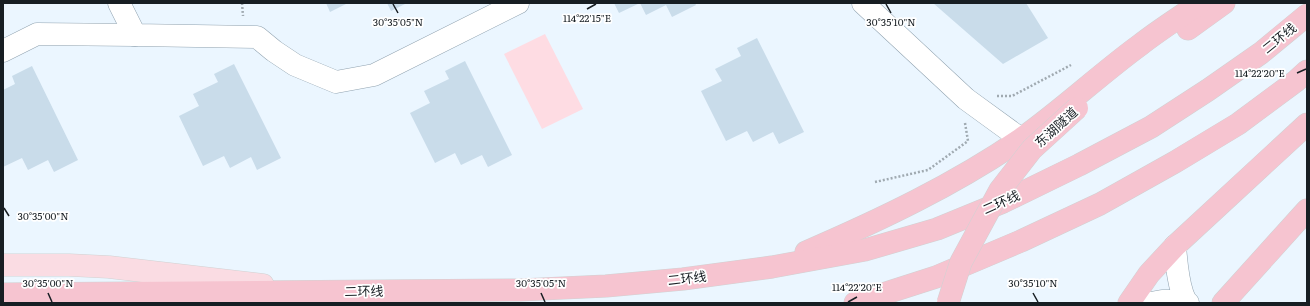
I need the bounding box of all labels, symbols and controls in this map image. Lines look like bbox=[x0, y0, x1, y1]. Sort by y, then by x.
text: 114°22'15"E bbox=[563, 10, 611, 25]
text: 30°35'05"N bbox=[373, 14, 423, 29]
text: 30°35'10"N bbox=[866, 14, 916, 29]
street label: 二环线 bbox=[1258, 18, 1300, 57]
text: 114°22'20"E bbox=[1235, 65, 1285, 80]
street label: 东湖隧道 bbox=[1030, 102, 1081, 151]
street label: 二环线 bbox=[979, 185, 1022, 218]
text: 30°35'00"N bbox=[17, 208, 69, 223]
street label: 二环线 bbox=[666, 266, 707, 289]
text: 30°35'00"N bbox=[22, 275, 74, 290]
text: 30°35'05"N bbox=[516, 275, 566, 290]
text: 30°35'10"N bbox=[1008, 275, 1058, 290]
text: 114°22'20"E bbox=[832, 279, 882, 294]
street label: 二环线 bbox=[344, 281, 384, 300]

